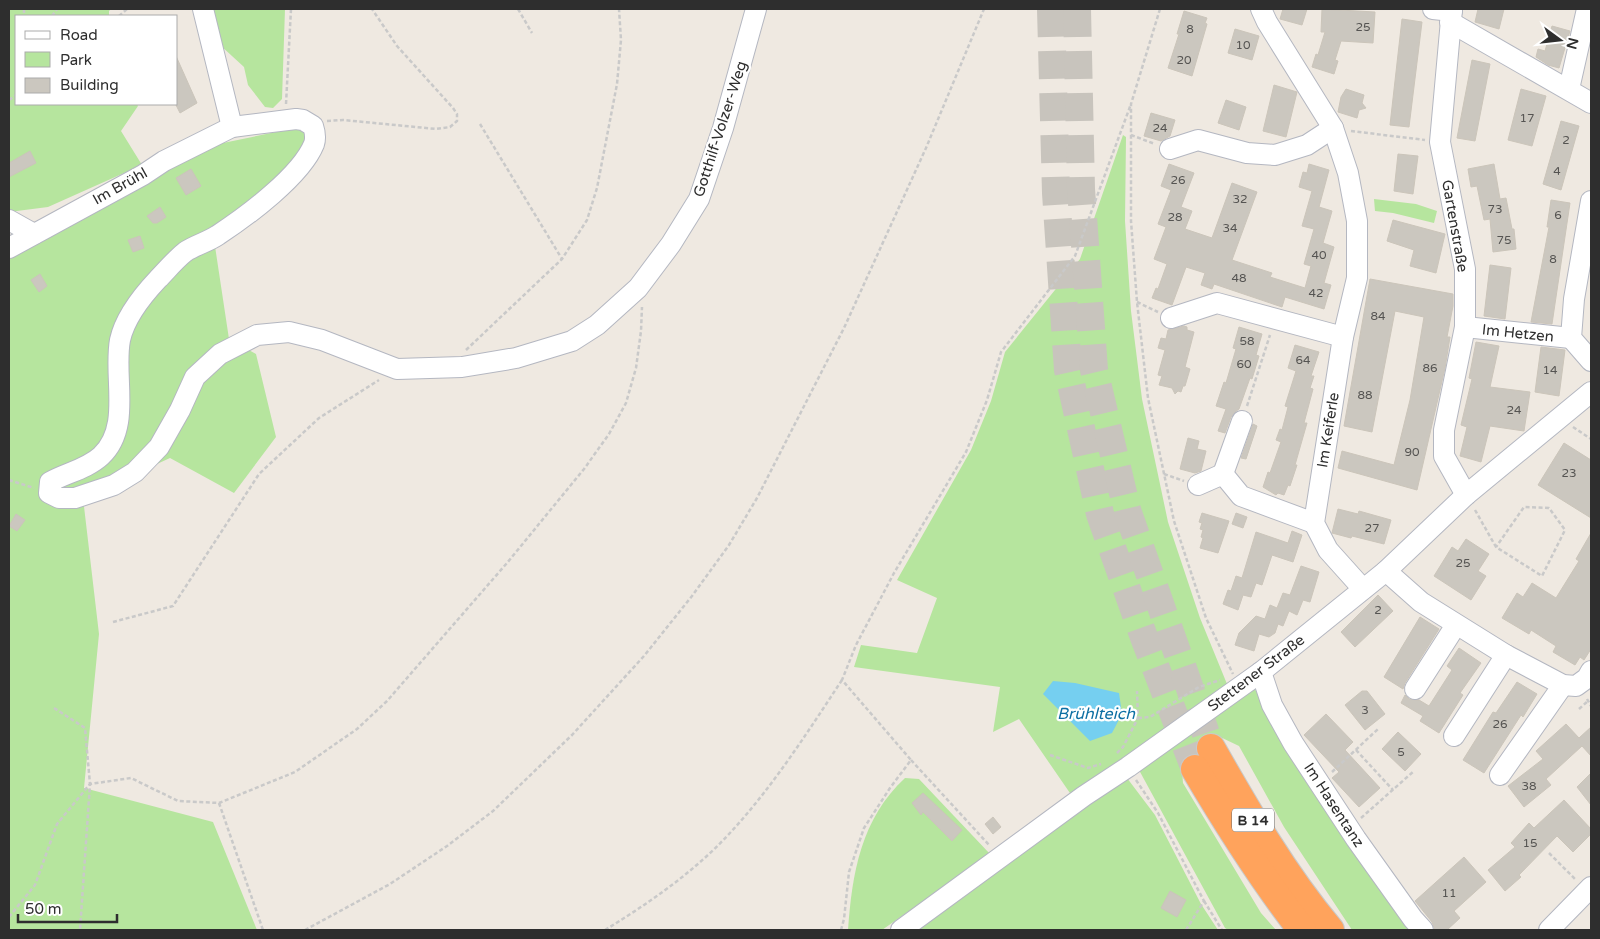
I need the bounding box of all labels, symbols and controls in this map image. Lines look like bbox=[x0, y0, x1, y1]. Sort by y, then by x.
legend bbox=[15, 15, 178, 105]
north arrow bbox=[1535, 15, 1585, 65]
house number: 25 bbox=[1355, 20, 1371, 34]
house number: 8 bbox=[1186, 22, 1194, 36]
text: Road bbox=[60, 26, 98, 44]
text: N bbox=[1562, 36, 1582, 51]
house number: 10 bbox=[1235, 38, 1251, 52]
text: Park bbox=[60, 51, 92, 69]
house number: 20 bbox=[1176, 53, 1192, 67]
street label: Gotthilf-Volzer-Weg bbox=[689, 59, 751, 199]
text: Building bbox=[60, 76, 119, 94]
house number: 17 bbox=[1519, 111, 1535, 125]
house number: 24 bbox=[1152, 121, 1168, 135]
house number: 2 bbox=[1562, 133, 1570, 147]
street label: Im Brühl bbox=[89, 164, 151, 208]
house number: 4 bbox=[1553, 164, 1561, 178]
house number: 26 bbox=[1170, 173, 1186, 187]
street label: Gartenstraße bbox=[1438, 178, 1472, 274]
house number: 32 bbox=[1232, 192, 1248, 206]
house number: 73 bbox=[1487, 202, 1503, 216]
house number: 6 bbox=[1554, 208, 1562, 222]
house number: 28 bbox=[1167, 210, 1183, 224]
house number: 34 bbox=[1222, 221, 1238, 235]
house number: 75 bbox=[1496, 233, 1512, 247]
house number: 40 bbox=[1311, 248, 1327, 262]
house number: 8 bbox=[1549, 252, 1557, 266]
house number: 48 bbox=[1231, 271, 1247, 285]
house number: 42 bbox=[1308, 286, 1324, 300]
house number: 84 bbox=[1370, 309, 1386, 323]
street label: Im Hetzen bbox=[1481, 320, 1555, 346]
house number: 58 bbox=[1239, 334, 1255, 348]
house number: 64 bbox=[1295, 353, 1311, 367]
house number: 60 bbox=[1236, 357, 1252, 371]
house number: 86 bbox=[1422, 361, 1438, 375]
house number: 14 bbox=[1542, 363, 1558, 377]
house number: 88 bbox=[1357, 388, 1373, 402]
street label: Im Keiferle bbox=[1313, 391, 1343, 469]
house number: 24 bbox=[1506, 403, 1522, 417]
house number: 90 bbox=[1404, 445, 1420, 459]
house number: 23 bbox=[1561, 466, 1577, 480]
house number: 27 bbox=[1364, 521, 1380, 535]
house number: 25 bbox=[1455, 556, 1471, 570]
house number: 2 bbox=[1374, 603, 1382, 617]
street label: Stettener Straße bbox=[1204, 631, 1308, 715]
house number: 3 bbox=[1361, 703, 1369, 717]
water label: Brühlteich bbox=[1057, 704, 1136, 724]
house number: 26 bbox=[1492, 717, 1508, 731]
house number: 5 bbox=[1397, 745, 1405, 759]
street label: Im Hasentanz bbox=[1300, 759, 1368, 851]
house number: 38 bbox=[1521, 779, 1537, 793]
road number: B 14 bbox=[1232, 808, 1274, 832]
house number: 15 bbox=[1522, 836, 1538, 850]
house number: 11 bbox=[1441, 886, 1457, 900]
scale bar bbox=[18, 892, 116, 924]
text: 50 m bbox=[25, 900, 62, 918]

